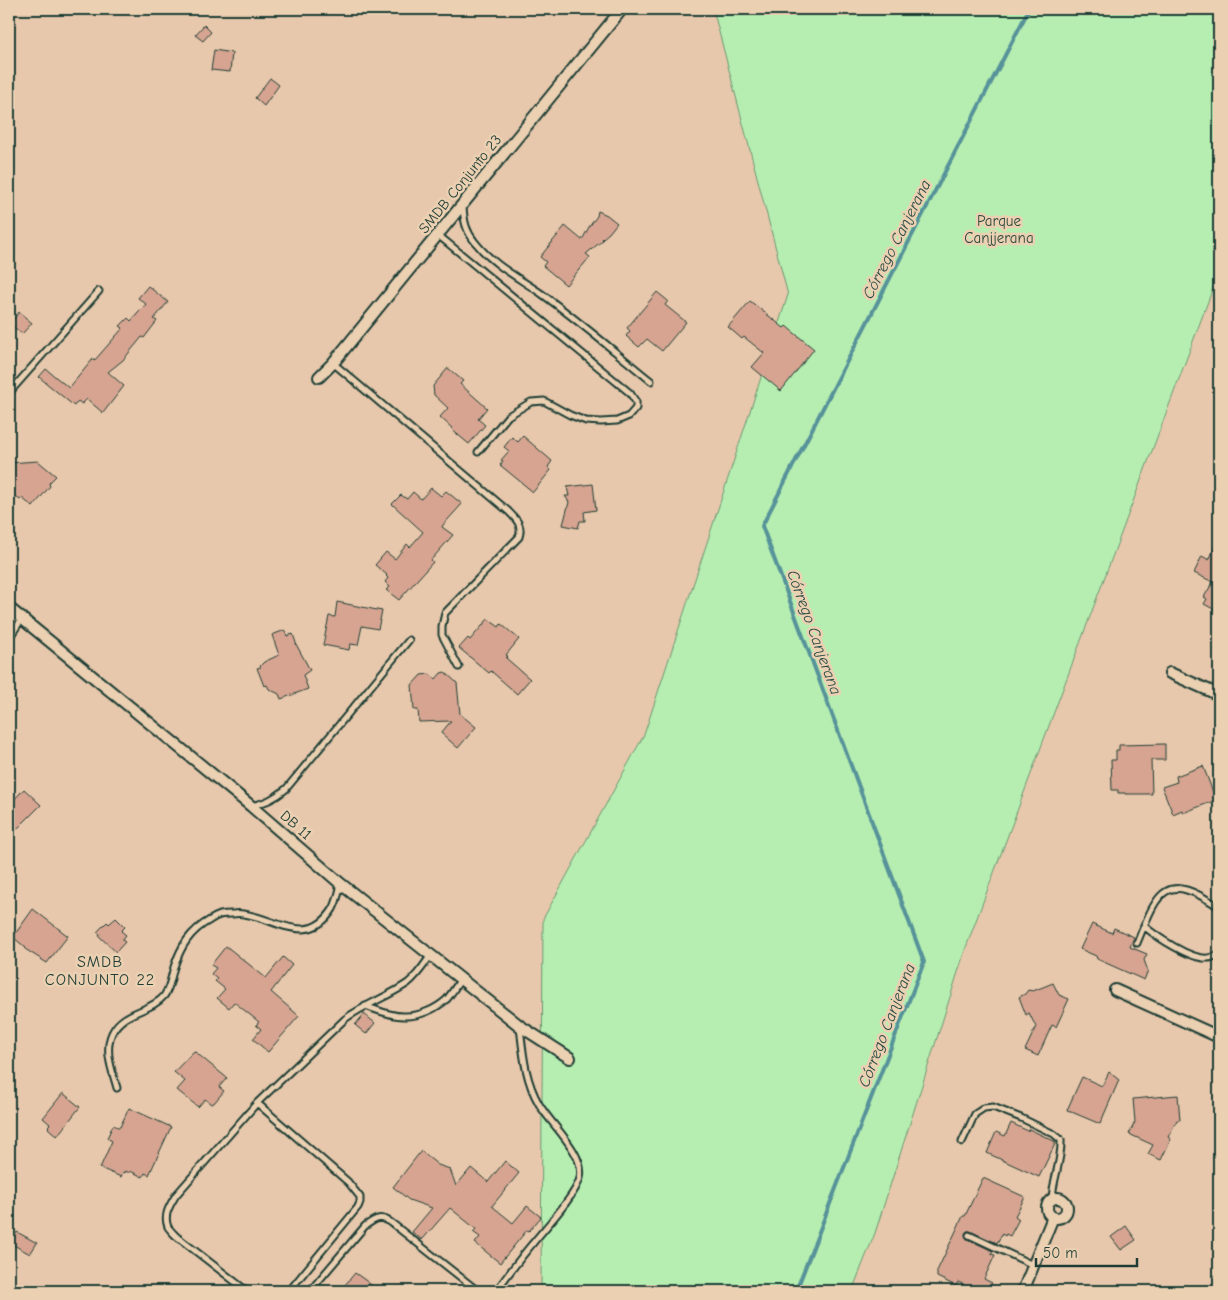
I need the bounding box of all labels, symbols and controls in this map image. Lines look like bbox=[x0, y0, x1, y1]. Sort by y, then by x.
street label: SMDB Conjunto 23 bbox=[415, 131, 505, 237]
water label: Córrego Canjerana bbox=[859, 177, 935, 302]
park label: Parque Canjjerana bbox=[964, 212, 1034, 247]
water label: Córrego Canjerana bbox=[783, 568, 845, 697]
street label: DB 11 bbox=[277, 807, 315, 844]
district label: SMDB CONJUNTO 22 bbox=[45, 953, 155, 989]
water label: Córrego Canjerana bbox=[855, 961, 919, 1090]
scale bar bbox=[1036, 1235, 1137, 1267]
text: 50 m bbox=[1043, 1244, 1078, 1262]

